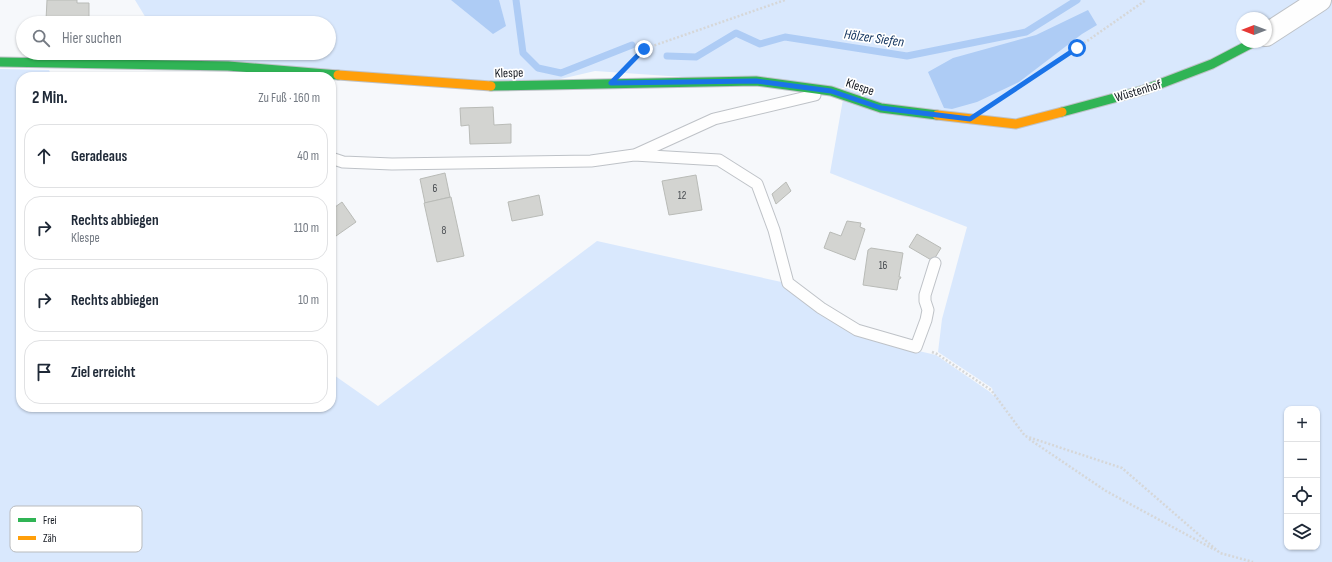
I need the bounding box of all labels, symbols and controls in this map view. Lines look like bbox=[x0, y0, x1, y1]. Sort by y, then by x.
north arrow bbox=[1236, 12, 1272, 48]
search box bbox=[16, 16, 336, 60]
water label: Hölzer Siefen bbox=[843, 25, 905, 51]
icon: search bbox=[30, 27, 52, 49]
text: Hier suchen bbox=[62, 29, 122, 48]
route start bbox=[1068, 39, 1086, 57]
route end bbox=[635, 40, 653, 58]
street label: Klespe bbox=[494, 65, 524, 81]
street label: Klespe bbox=[844, 75, 876, 99]
street label: Wüstenhof bbox=[1113, 76, 1163, 106]
text: 2 Min. bbox=[32, 88, 68, 108]
text: Zu Fuß · 160 m bbox=[258, 90, 320, 106]
icon: ahead bbox=[33, 145, 55, 167]
text: Geradeaus bbox=[71, 147, 127, 166]
text: 40 m bbox=[297, 148, 319, 164]
house number: 6 bbox=[433, 182, 438, 195]
house number: 12 bbox=[678, 189, 687, 202]
text: Rechts abbiegen bbox=[71, 211, 159, 230]
icon: right bbox=[33, 217, 55, 239]
text: 110 m bbox=[294, 220, 319, 236]
house number: 8 bbox=[442, 224, 447, 237]
text: Klespe bbox=[71, 230, 100, 246]
house number: 16 bbox=[879, 259, 888, 272]
icon: right bbox=[33, 289, 55, 311]
text: Rechts abbiegen bbox=[71, 291, 159, 310]
text: 10 m bbox=[298, 292, 319, 308]
icon: arrive bbox=[33, 361, 55, 383]
text: Ziel erreicht bbox=[71, 363, 135, 382]
map controls bbox=[1284, 406, 1320, 550]
button: + bbox=[1284, 406, 1320, 442]
button: − bbox=[1284, 442, 1320, 478]
button: locate bbox=[1284, 478, 1320, 514]
legend bbox=[10, 506, 142, 552]
text: Frei bbox=[43, 514, 57, 527]
button: layers bbox=[1284, 514, 1320, 550]
text: Zäh bbox=[43, 532, 57, 545]

